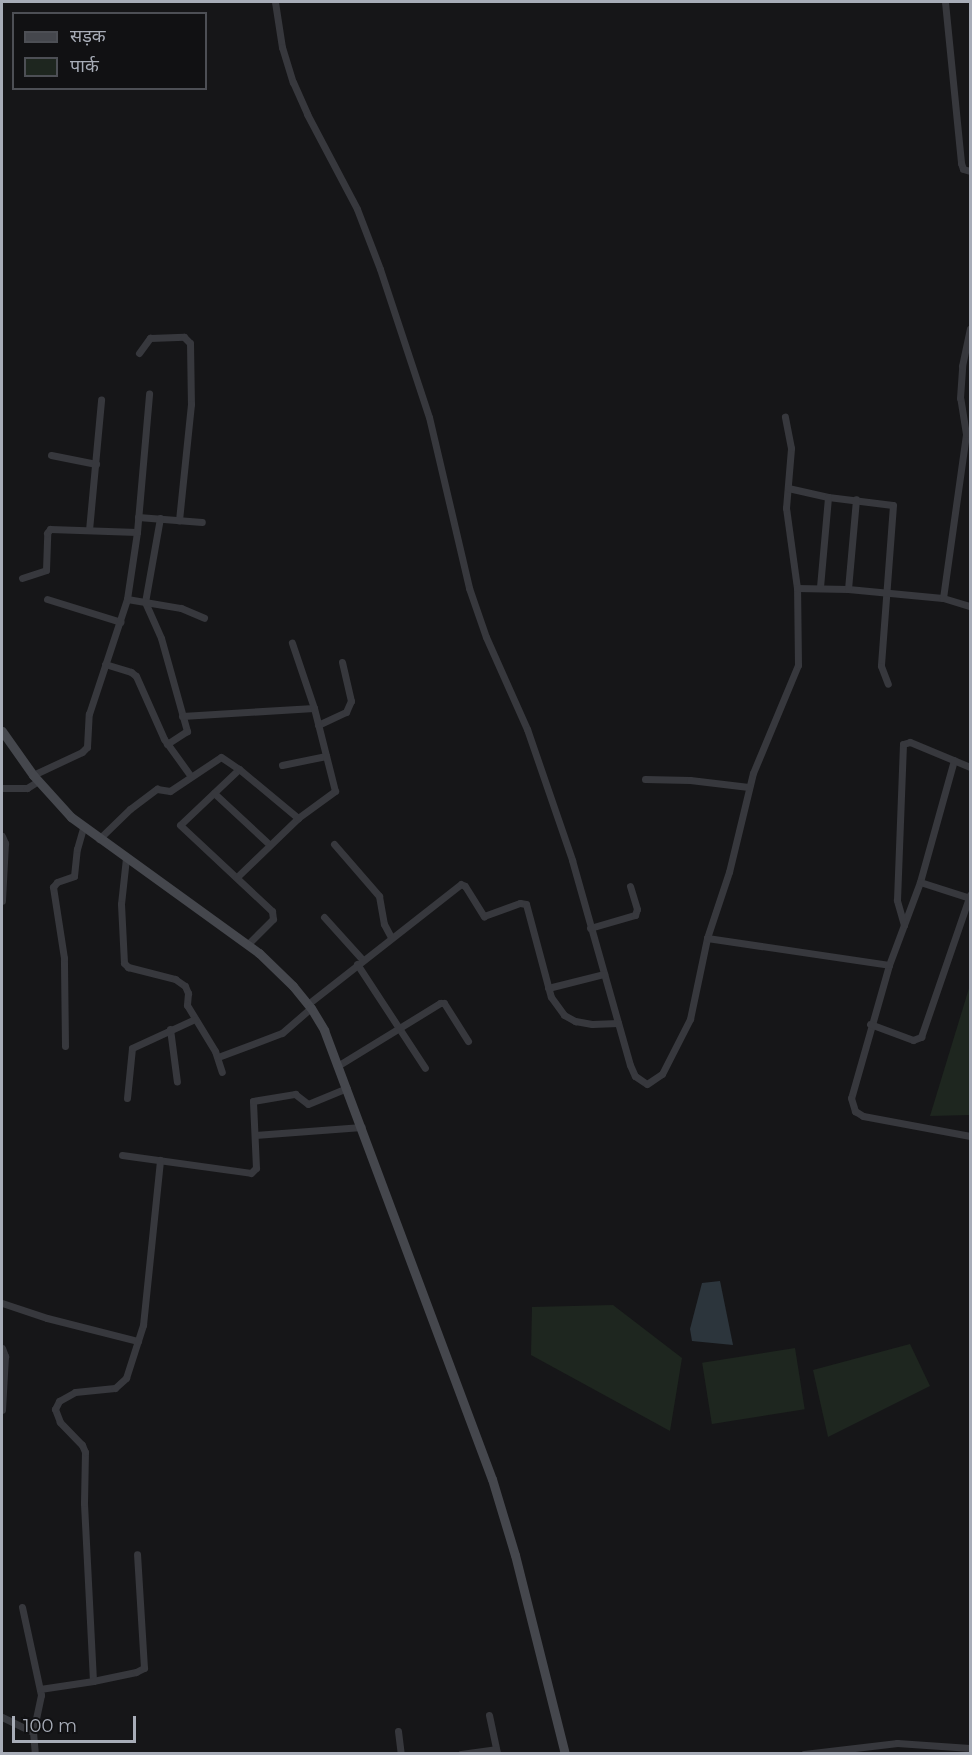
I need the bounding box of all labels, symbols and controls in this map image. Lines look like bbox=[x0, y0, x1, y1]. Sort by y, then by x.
legend bbox=[12, 12, 207, 90]
text: सड़क bbox=[70, 25, 106, 47]
text: पार्क bbox=[70, 55, 99, 77]
scale bar bbox=[15, 1704, 140, 1742]
text: 100 m bbox=[23, 1715, 77, 1737]

